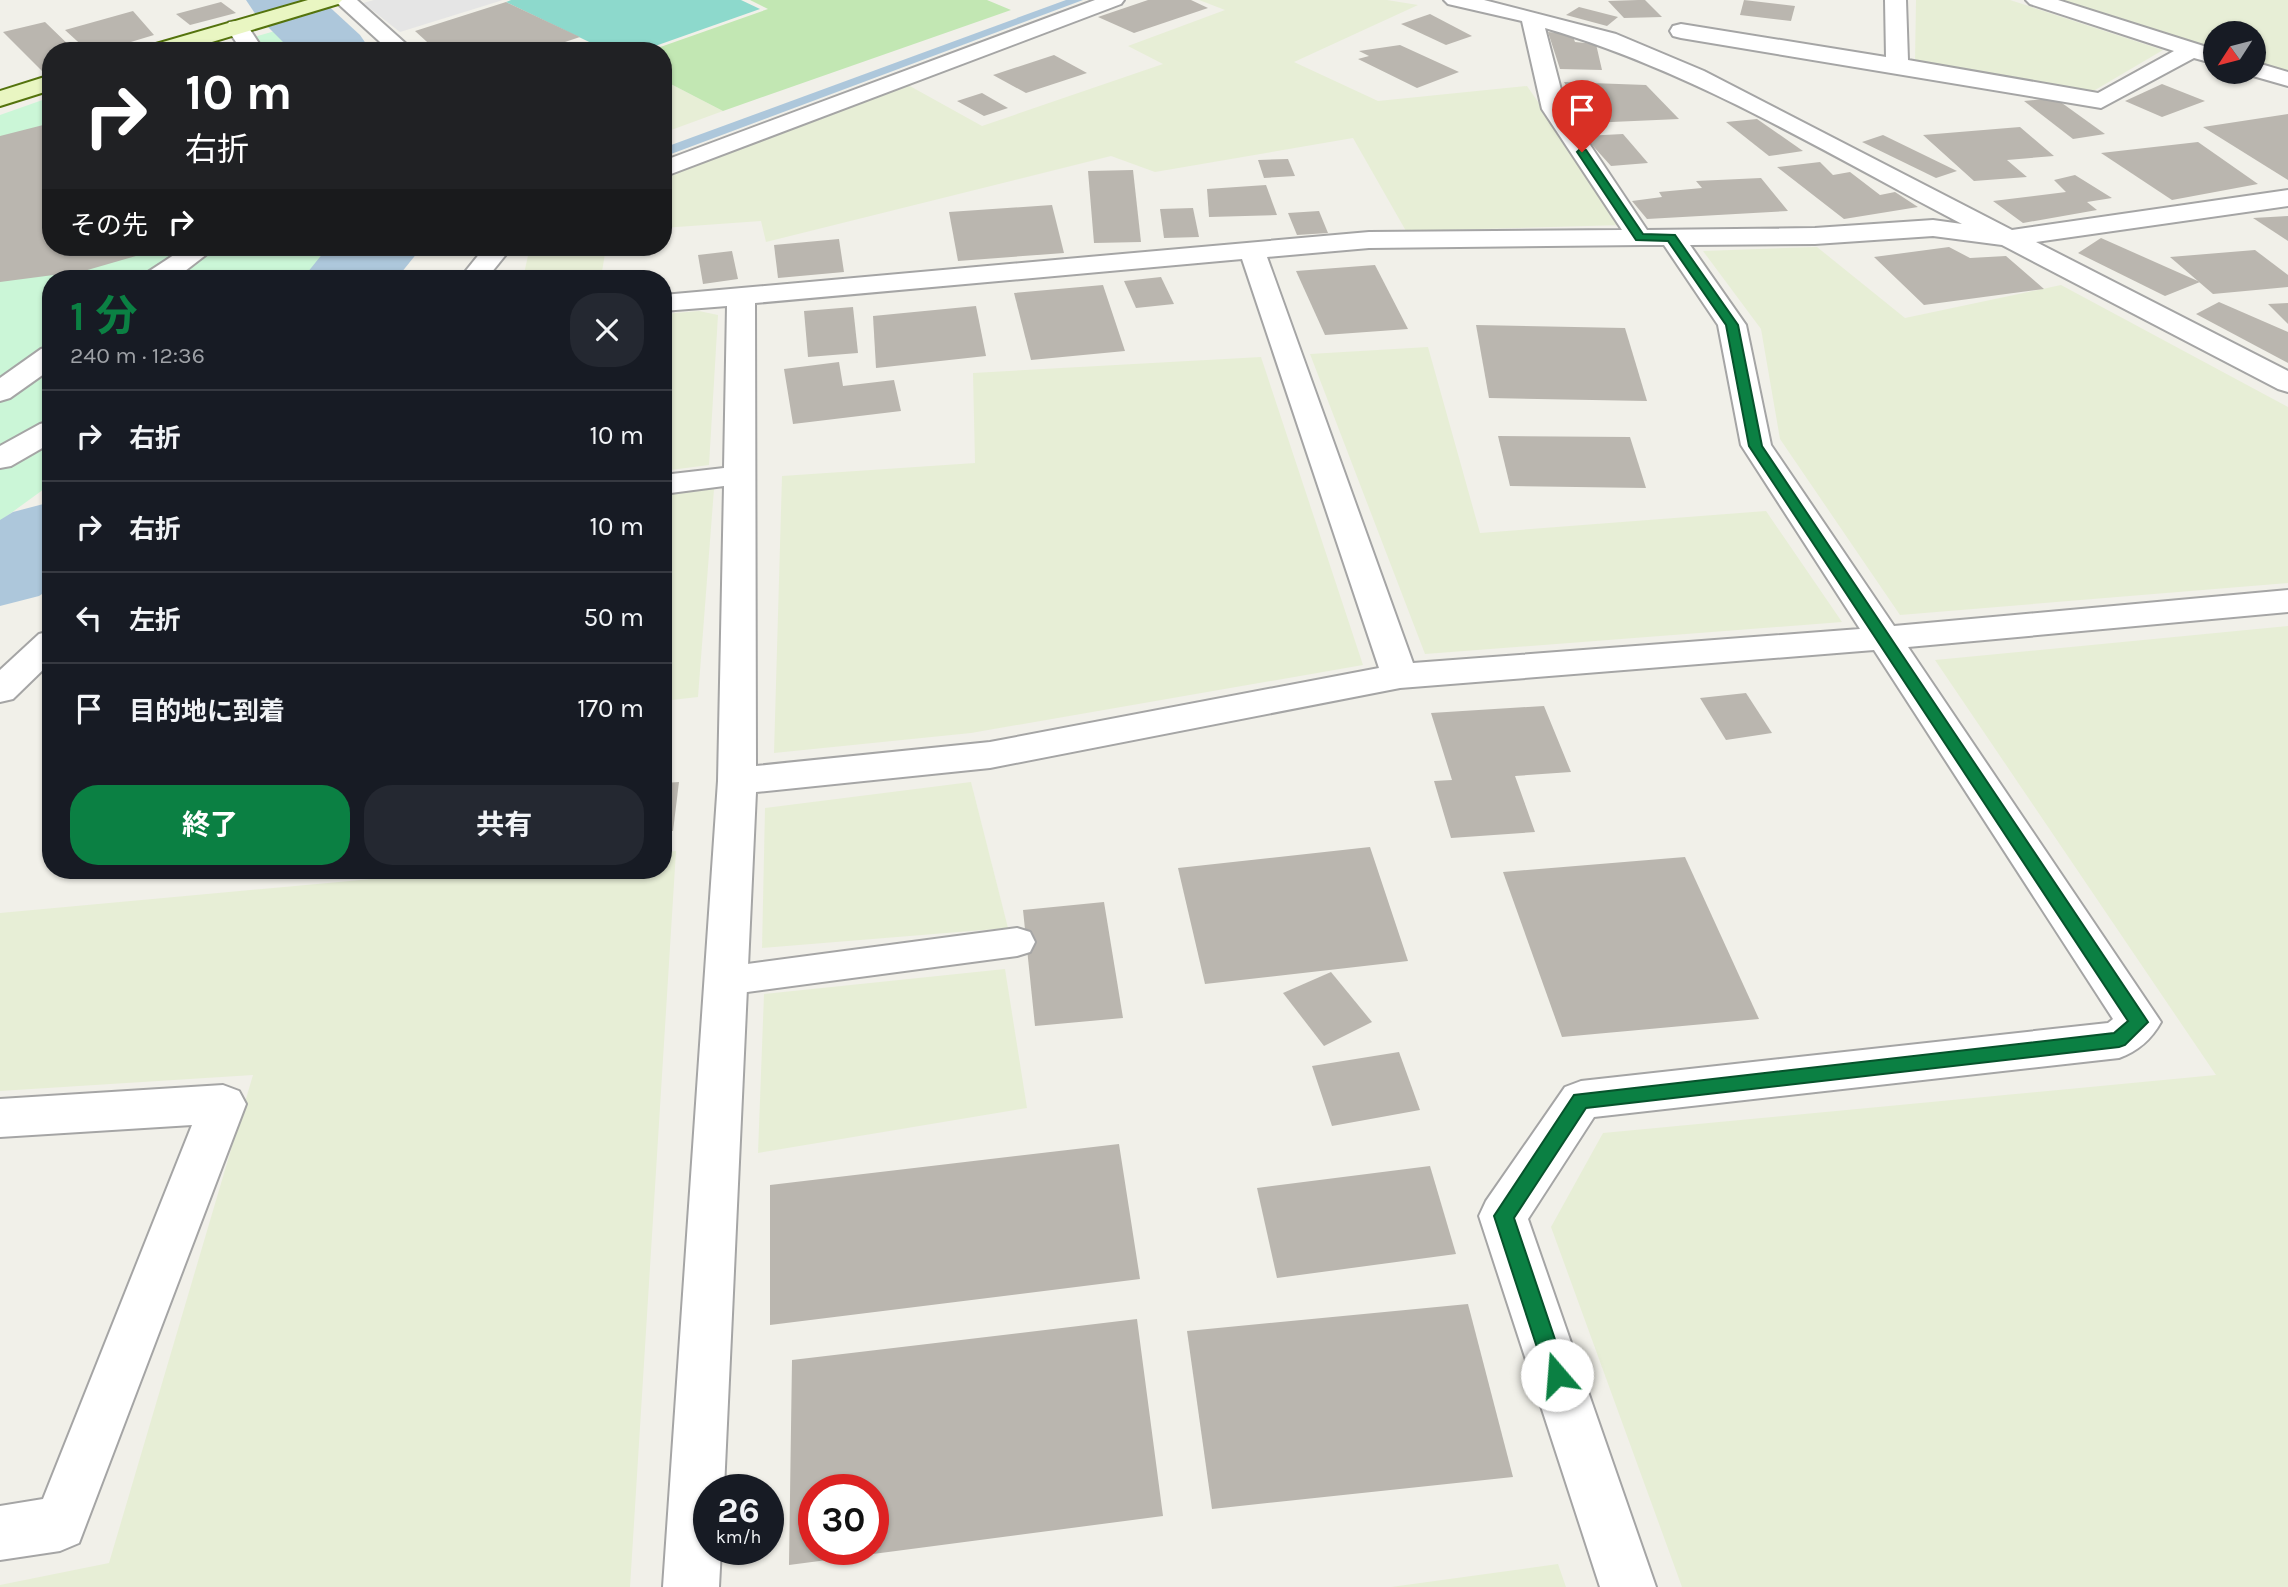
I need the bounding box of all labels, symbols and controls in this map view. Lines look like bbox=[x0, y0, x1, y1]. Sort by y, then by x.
north arrow bbox=[2203, 21, 2266, 84]
map controls bbox=[2203, 21, 2266, 84]
text: 10 m bbox=[185, 64, 292, 121]
icon: right bbox=[70, 70, 161, 161]
pin bbox=[1552, 80, 1612, 152]
icon: arrive bbox=[1563, 91, 1601, 129]
text: 右折 bbox=[185, 131, 249, 168]
icon: right bbox=[162, 203, 200, 241]
text: その先 bbox=[70, 210, 148, 241]
text: 1 分 bbox=[70, 291, 138, 341]
button: close bbox=[570, 293, 644, 367]
text: 240 m · 12:36 bbox=[70, 342, 205, 369]
icon: right bbox=[70, 417, 108, 455]
text: 10 m bbox=[589, 420, 644, 451]
text: 右折 bbox=[129, 423, 181, 454]
icon: right bbox=[70, 508, 108, 546]
text: 10 m bbox=[589, 511, 644, 542]
text: 右折 bbox=[129, 514, 181, 545]
icon: left bbox=[70, 599, 108, 637]
text: 50 m bbox=[583, 602, 644, 633]
text: 左折 bbox=[129, 605, 181, 636]
icon: arrive bbox=[70, 690, 108, 728]
text: 170 m bbox=[577, 693, 644, 724]
text: 目的地に到着 bbox=[129, 696, 285, 727]
button: 終了 bbox=[70, 785, 350, 865]
button: 共有 bbox=[364, 785, 644, 865]
position arrow bbox=[1520, 1338, 1594, 1412]
speed limit sign: 30 bbox=[798, 1474, 889, 1565]
text: 26 bbox=[717, 1490, 760, 1531]
text: km/h bbox=[716, 1526, 761, 1548]

